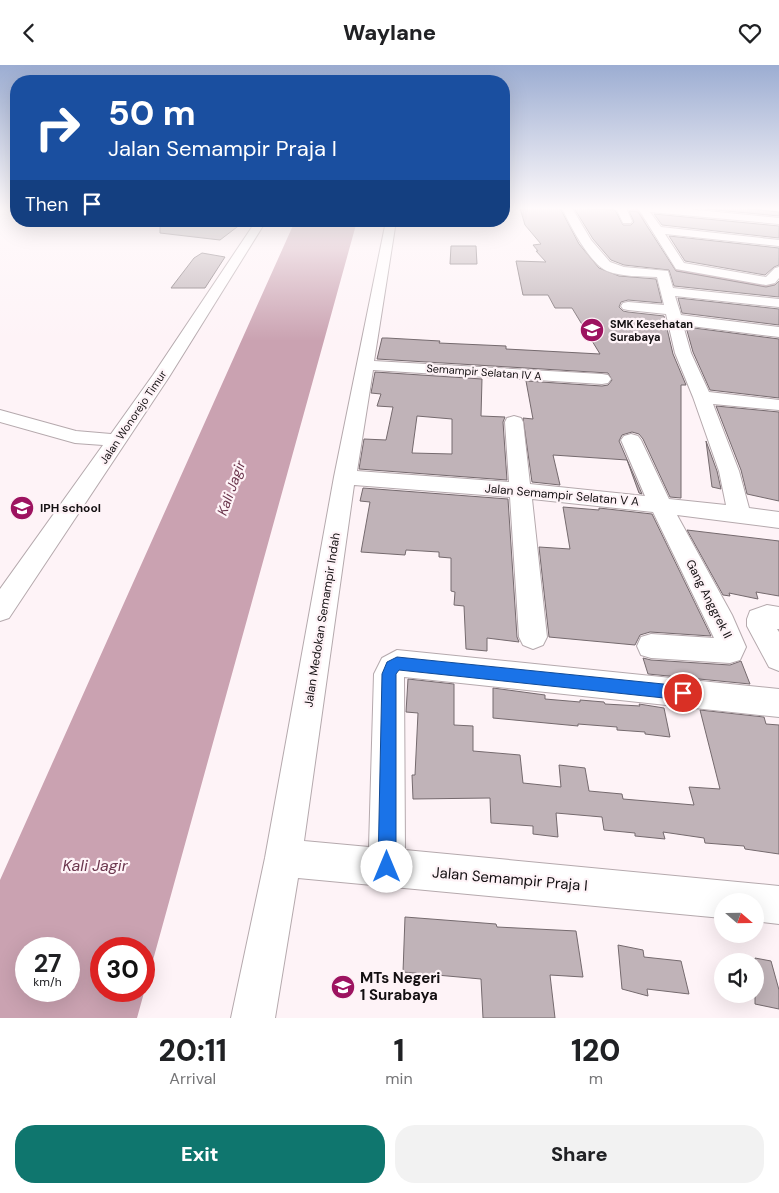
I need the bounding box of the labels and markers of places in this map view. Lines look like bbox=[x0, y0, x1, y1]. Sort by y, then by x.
school or university icon: SMK Kesehatan Surabaya bbox=[579, 317, 605, 343]
place label: SMK Kesehatan Surabaya bbox=[610, 317, 693, 344]
school or university icon: IPH school bbox=[9, 495, 35, 521]
place label: IPH school bbox=[40, 500, 101, 516]
pin bbox=[662, 672, 704, 714]
place label: MTs Negeri 1 Surabaya bbox=[360, 968, 440, 1005]
school or university icon: MTs Negeri 1 Surabaya bbox=[330, 974, 356, 1000]

